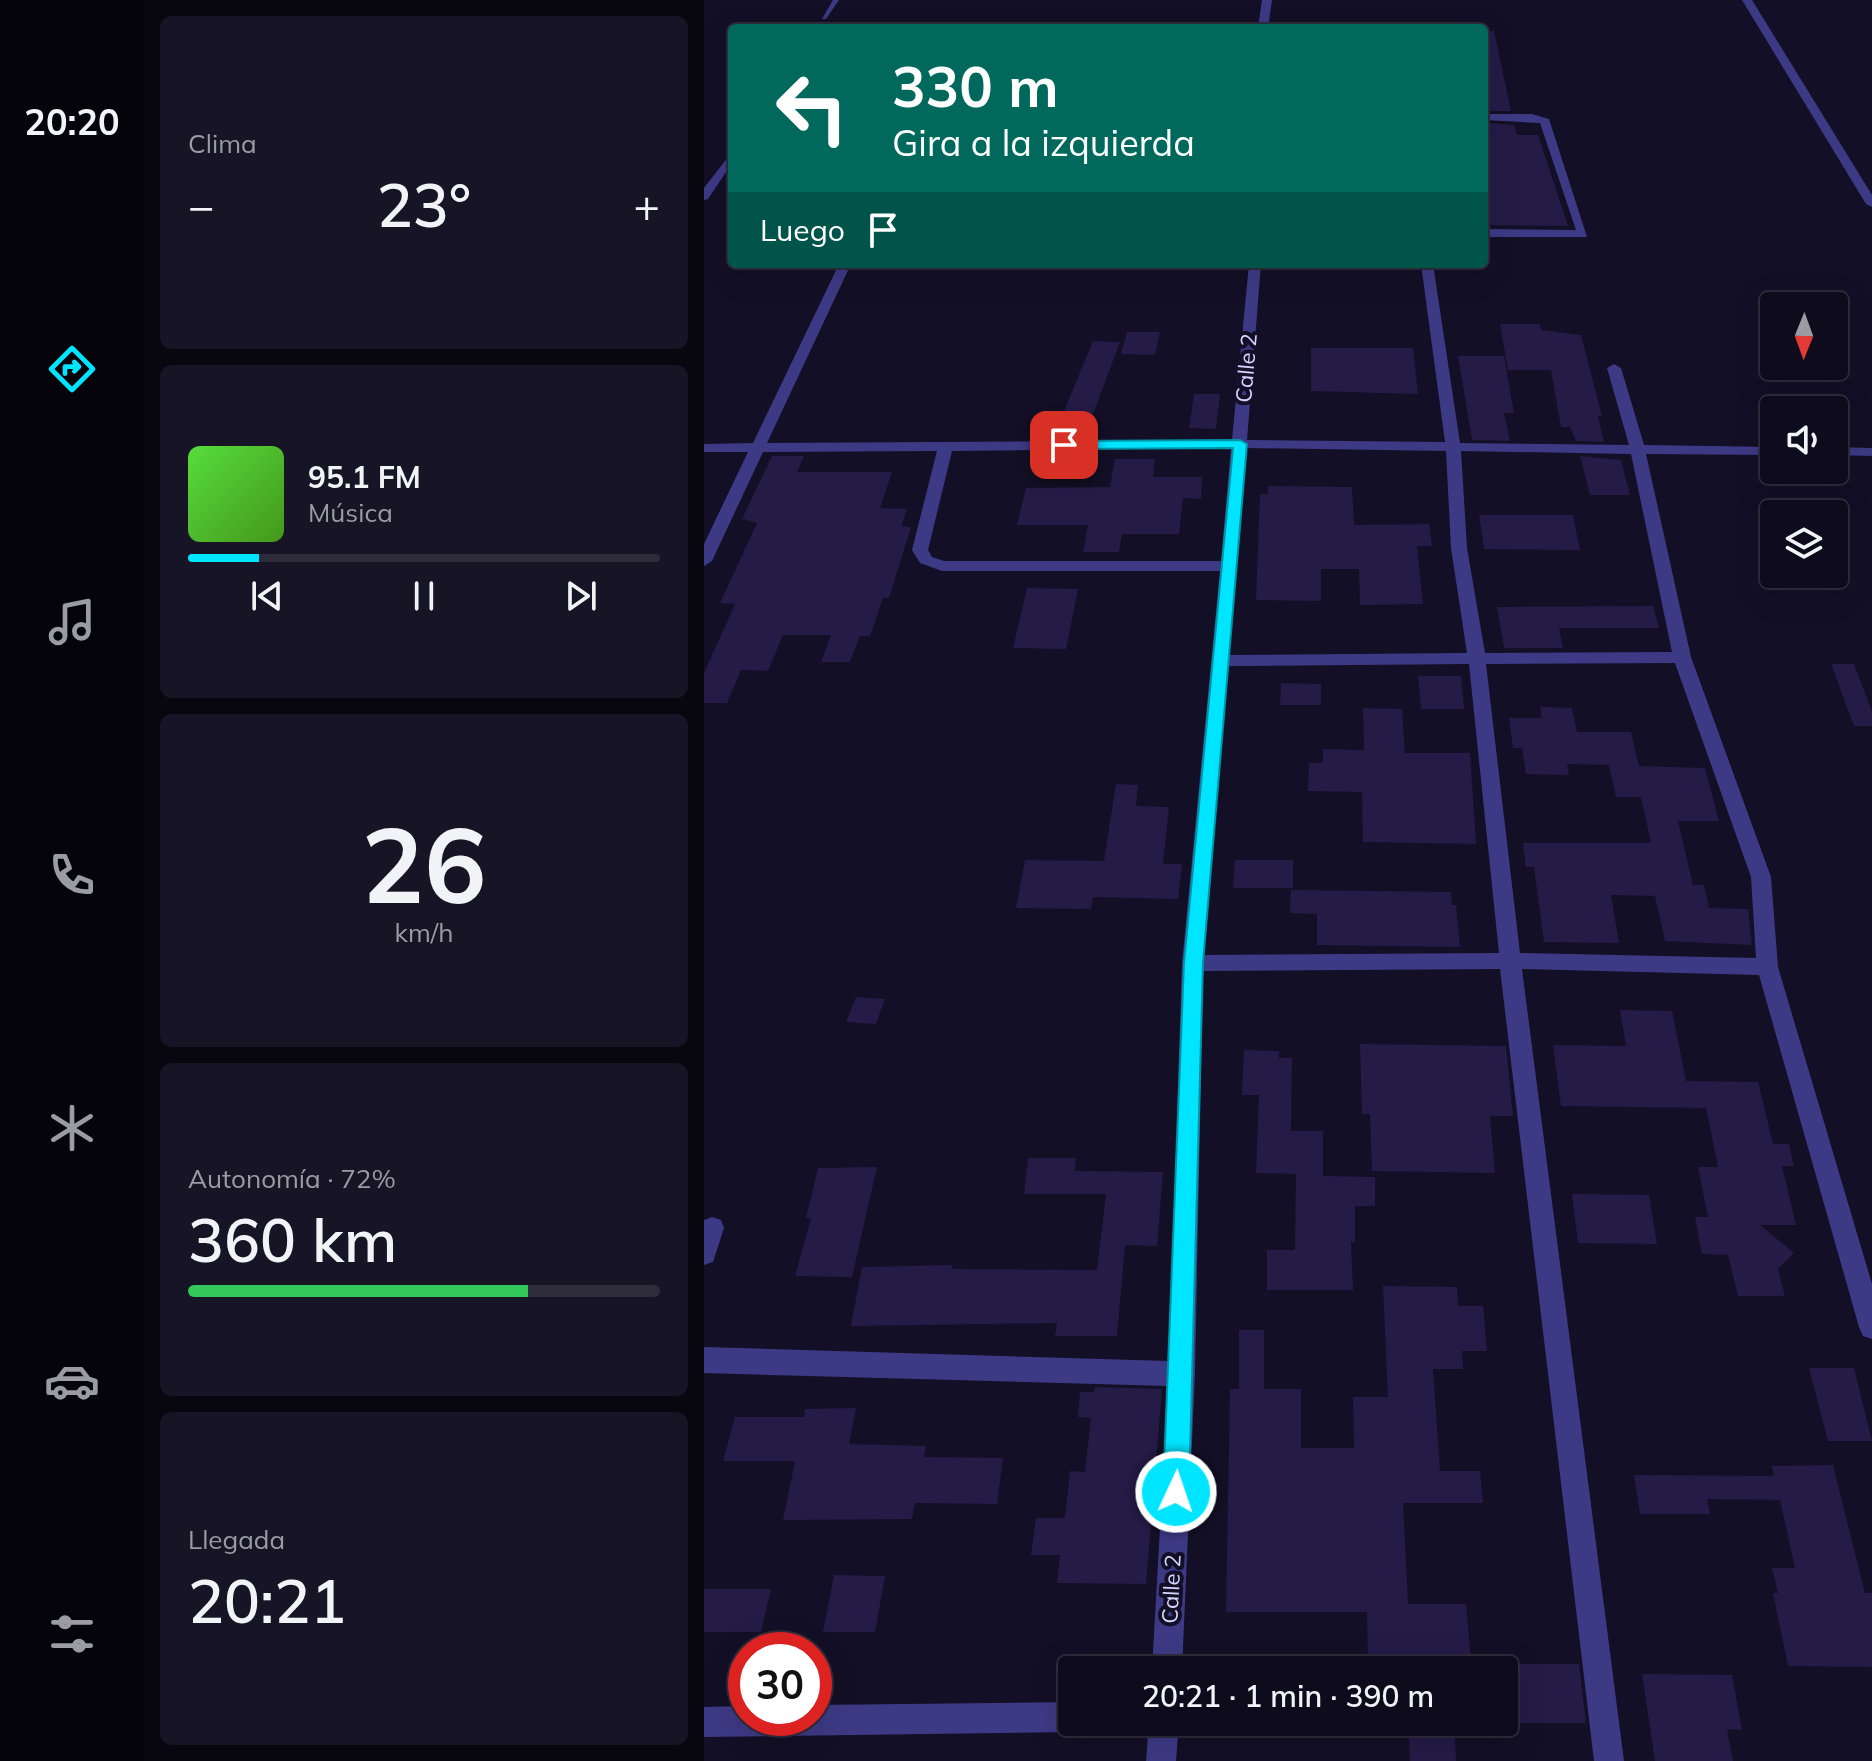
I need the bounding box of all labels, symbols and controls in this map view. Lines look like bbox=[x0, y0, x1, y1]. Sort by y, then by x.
text: 330 m bbox=[892, 51, 1059, 121]
icon: left bbox=[760, 56, 864, 160]
text: 20:20 bbox=[24, 99, 120, 144]
text: Gira a la izquierda bbox=[892, 120, 1195, 165]
text: Clima bbox=[188, 127, 257, 160]
text: 23° bbox=[377, 167, 471, 242]
text: − bbox=[188, 178, 214, 233]
text: + bbox=[634, 178, 660, 233]
icon: arrive bbox=[861, 208, 905, 252]
text: Luego bbox=[760, 211, 845, 249]
north arrow bbox=[1760, 292, 1848, 380]
map controls bbox=[1760, 292, 1848, 588]
street label: Calle 2 bbox=[1229, 332, 1263, 404]
icon: directions bbox=[44, 341, 100, 397]
button: sound bbox=[1760, 396, 1848, 484]
pin bbox=[1030, 411, 1098, 479]
icon: arrive bbox=[1042, 423, 1086, 467]
text: 95.1 FM bbox=[308, 458, 421, 496]
text: Música bbox=[308, 496, 393, 529]
button: layers bbox=[1760, 500, 1848, 588]
icon: previous bbox=[245, 574, 289, 618]
icon: pause bbox=[402, 574, 446, 618]
icon: next bbox=[559, 574, 603, 618]
icon: music bbox=[44, 594, 100, 650]
text: 26 bbox=[362, 798, 486, 929]
icon: phone bbox=[44, 847, 100, 903]
text: km/h bbox=[395, 916, 453, 949]
icon: climate bbox=[44, 1100, 100, 1156]
text: Autonomía · 72% bbox=[188, 1162, 396, 1195]
text: 360 km bbox=[188, 1202, 397, 1277]
icon: car bbox=[44, 1353, 100, 1409]
position arrow bbox=[1134, 1450, 1218, 1534]
text: Llegada bbox=[188, 1523, 285, 1556]
street label: Calle 2 bbox=[1155, 1554, 1187, 1624]
text: 20:21 bbox=[188, 1563, 346, 1638]
icon: filters bbox=[44, 1606, 100, 1662]
speed limit sign: 30 bbox=[728, 1632, 832, 1736]
text: 20:21 · 1 min · 390 m bbox=[1142, 1677, 1434, 1715]

